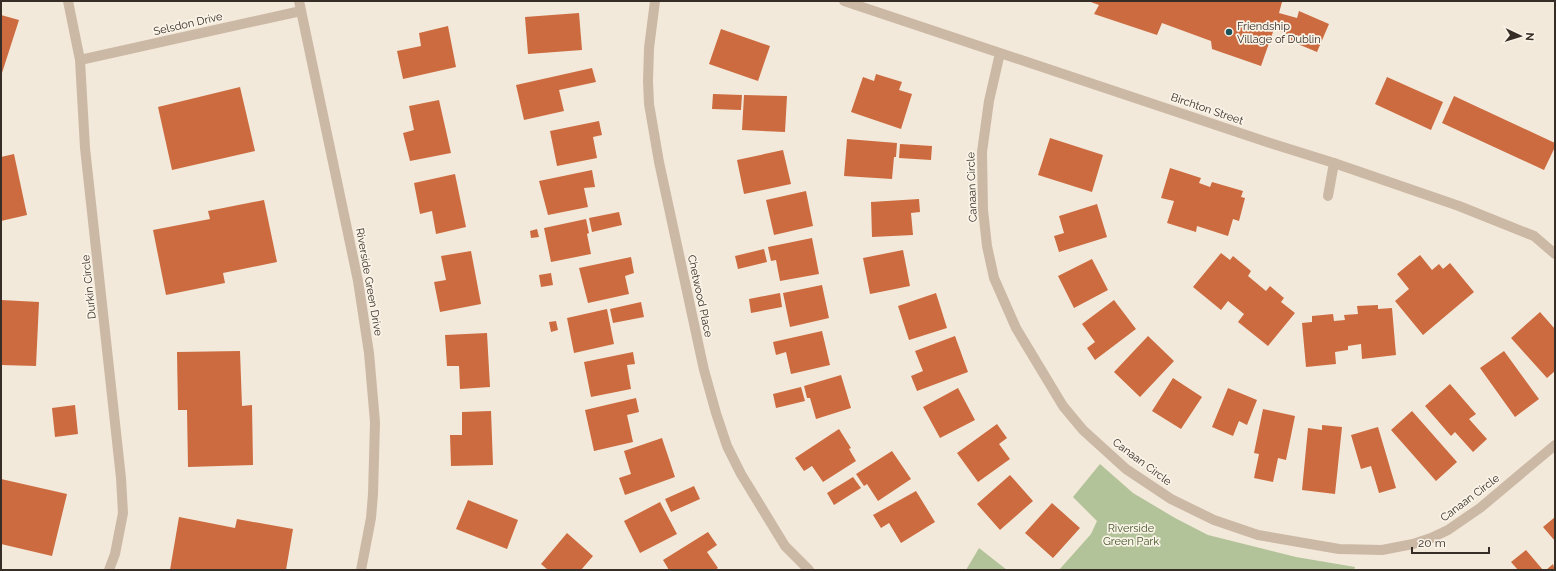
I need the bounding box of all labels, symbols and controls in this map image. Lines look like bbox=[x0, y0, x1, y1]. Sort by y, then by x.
street label: Selsdon Drive bbox=[152, 10, 224, 38]
north arrow bbox=[1500, 16, 1540, 56]
place label: Friendship Village of Dublin bbox=[1237, 20, 1321, 46]
marker: Friendship Village of Dublin bbox=[1224, 27, 1234, 37]
text: N bbox=[1523, 32, 1536, 41]
street label: Birchton Street bbox=[1169, 91, 1245, 128]
street label: Canaan Circle bbox=[964, 151, 980, 222]
street label: Riverside Green Drive bbox=[353, 227, 385, 337]
street label: Durkin Circle bbox=[79, 254, 99, 320]
street label: Chetwood Place bbox=[685, 254, 715, 339]
street label: Canaan Circle bbox=[1110, 436, 1174, 489]
street label: Canaan Circle bbox=[1438, 471, 1502, 524]
park label: Riverside Green Park bbox=[1103, 522, 1159, 548]
scale bar bbox=[1412, 529, 1489, 555]
text: 20 m bbox=[1418, 536, 1446, 550]

